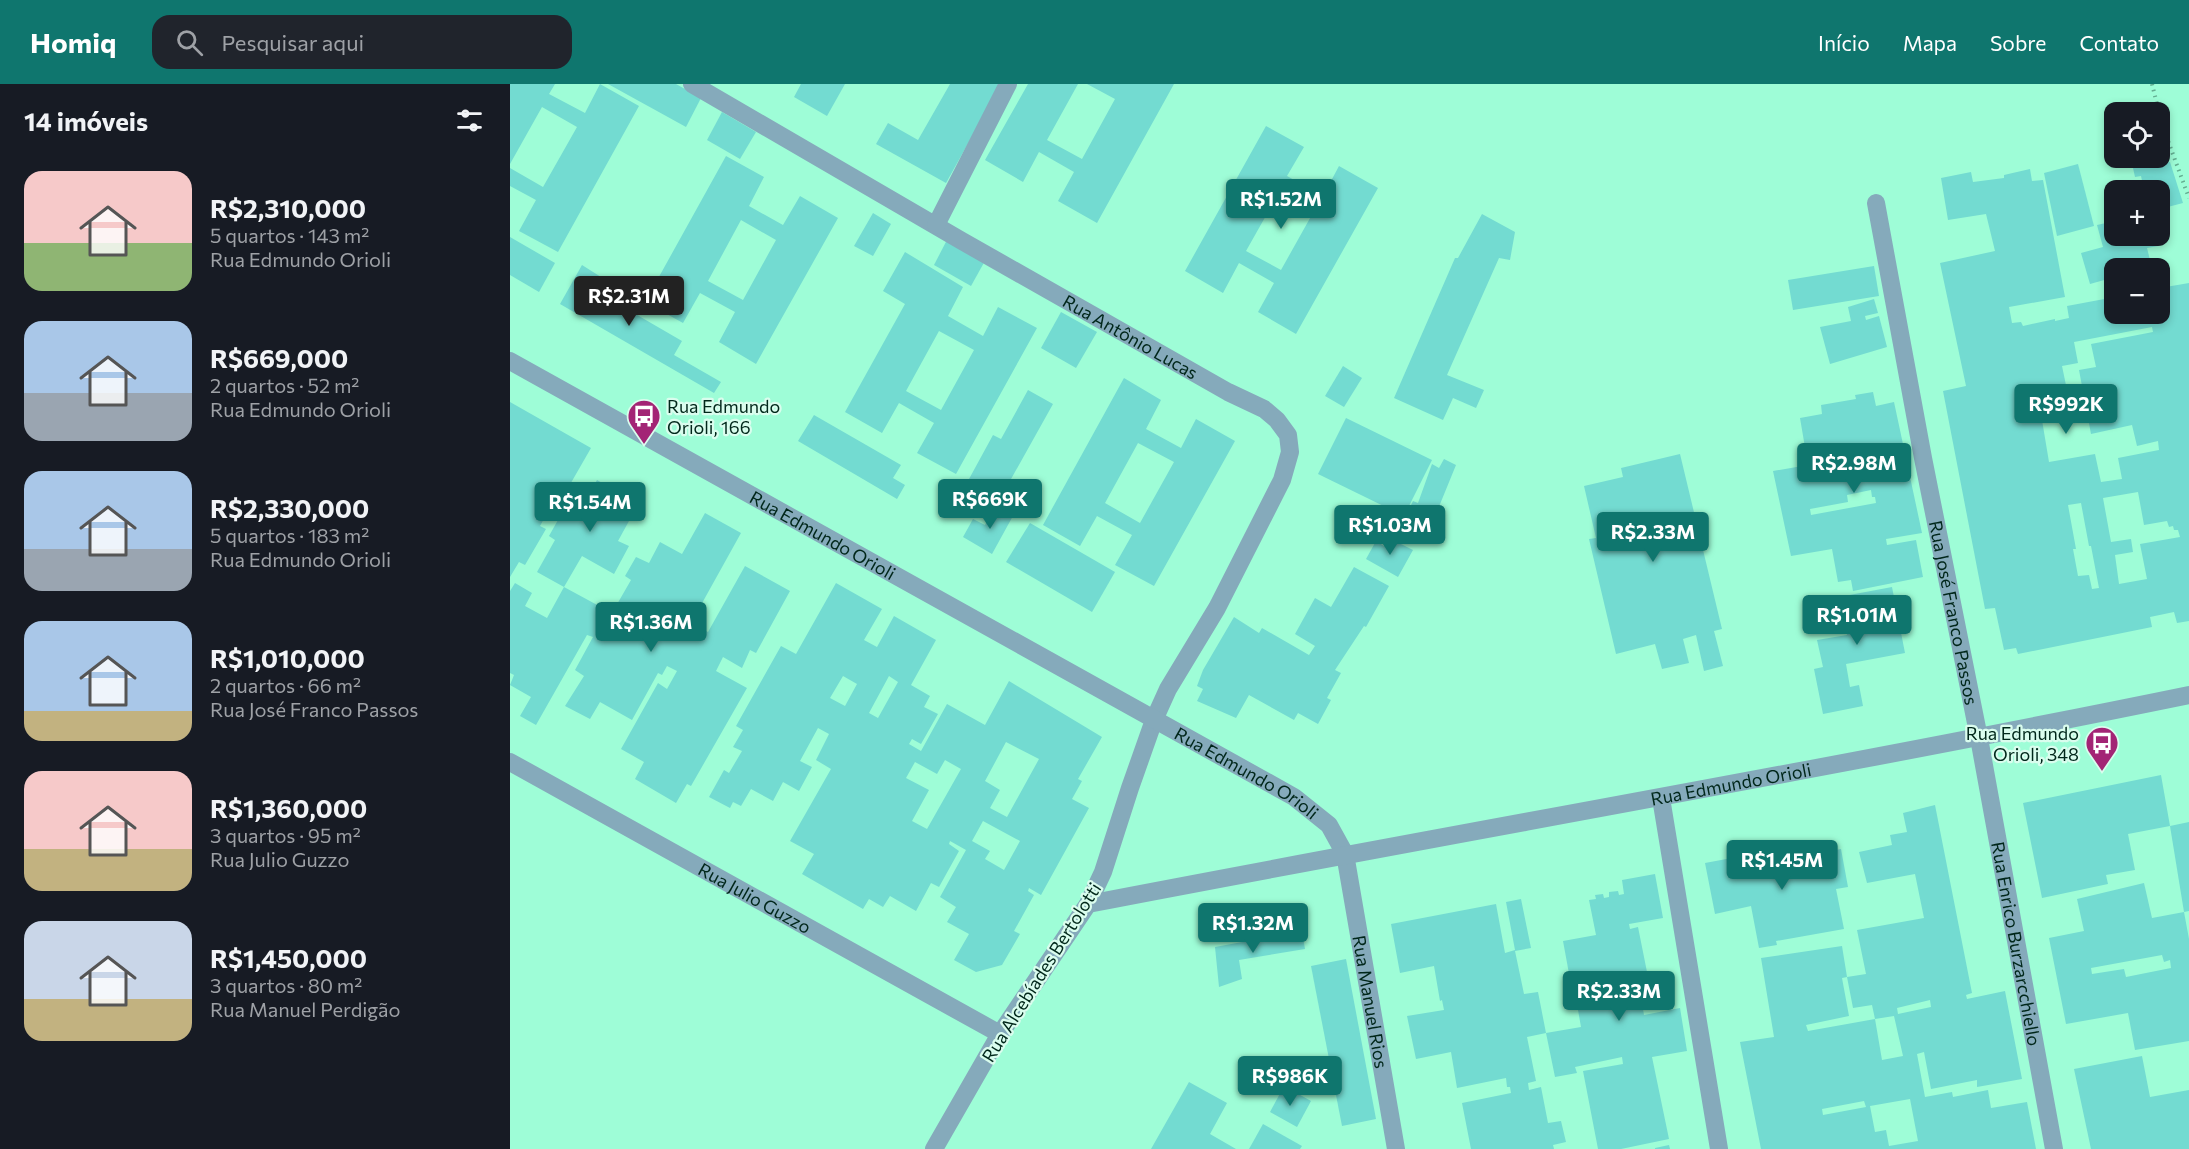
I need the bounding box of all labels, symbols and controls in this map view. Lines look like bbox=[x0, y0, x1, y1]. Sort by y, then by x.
search box bbox=[152, 15, 572, 69]
text: Homiq bbox=[30, 25, 116, 59]
icon: search bbox=[173, 26, 206, 59]
text: Pesquisar aqui bbox=[221, 29, 364, 56]
text: Início bbox=[1818, 30, 1870, 55]
text: Mapa bbox=[1903, 30, 1957, 55]
text: Sobre bbox=[1990, 30, 2046, 55]
text: Contato bbox=[2079, 30, 2159, 55]
map controls bbox=[2104, 102, 2170, 324]
button: locate bbox=[2104, 102, 2170, 168]
icon: filters bbox=[453, 104, 486, 137]
text: 14 imóveis bbox=[24, 105, 148, 136]
pin: R$1.52M bbox=[1226, 179, 1336, 230]
button: + bbox=[2104, 180, 2170, 246]
text: R$1.52M bbox=[1240, 186, 1322, 210]
text: R$2,310,000 bbox=[210, 192, 366, 223]
icon: home bbox=[72, 195, 144, 267]
text: 5 quartos · 143 m² bbox=[210, 223, 369, 247]
text: Rua Edmundo Orioli bbox=[210, 247, 391, 271]
button: − bbox=[2104, 258, 2170, 324]
pin: R$2.31M bbox=[574, 276, 684, 327]
text: R$2.31M bbox=[588, 283, 670, 307]
street label: Rua Antônio Lucas bbox=[1059, 290, 1202, 384]
text: R$669,000 bbox=[210, 342, 348, 373]
icon: home bbox=[72, 345, 144, 417]
text: 2 quartos · 52 m² bbox=[210, 373, 359, 397]
pin: R$992K bbox=[2017, 384, 2115, 435]
text: R$992K bbox=[2028, 391, 2104, 415]
place label: Rua Edmundo Orioli, 166 bbox=[667, 395, 780, 438]
text: Rua Edmundo Orioli bbox=[210, 397, 391, 421]
bus stop icon: Rua Edmundo Orioli, 166 bbox=[626, 398, 662, 445]
pin: R$2.98M bbox=[1799, 443, 1909, 494]
text: R$2.98M bbox=[1811, 450, 1897, 474]
pin: R$669K bbox=[941, 479, 1039, 530]
pin: R$1.54M bbox=[535, 482, 645, 533]
street label: Rua Edmundo Orioli bbox=[746, 486, 900, 584]
text: R$669K bbox=[952, 486, 1028, 510]
text: R$1.54M bbox=[549, 489, 631, 513]
text: R$2,330,000 bbox=[210, 492, 369, 523]
icon: home bbox=[72, 495, 144, 567]
pin: R$1.03M bbox=[1335, 505, 1445, 556]
text: R$1.03M bbox=[1348, 512, 1432, 536]
pin: R$2.33M bbox=[1598, 512, 1708, 563]
street label: Rua José Franco Passos bbox=[1925, 518, 1983, 707]
text: R$2.33M bbox=[1611, 519, 1695, 543]
text: 5 quartos · 183 m² bbox=[210, 523, 369, 547]
text: Rua Edmundo Orioli bbox=[210, 547, 391, 571]
pin: R$1.01M bbox=[1802, 595, 1912, 646]
pin: R$1.36M bbox=[596, 602, 706, 653]
text: R$1.01M bbox=[1817, 602, 1898, 626]
text: R$1.36M bbox=[610, 609, 692, 633]
text: R$1,010,000 bbox=[210, 642, 365, 673]
icon: home bbox=[72, 645, 144, 717]
text: 2 quartos · 66 m² bbox=[210, 673, 361, 697]
text: Rua José Franco Passos bbox=[210, 697, 418, 721]
street label: Rua Edmundo Orioli bbox=[1171, 722, 1323, 823]
place label: Rua Edmundo Orioli, 348 bbox=[1966, 722, 2079, 765]
bus stop icon: Rua Edmundo Orioli, 348 bbox=[2084, 725, 2120, 772]
street label: Rua Edmundo Orioli bbox=[1649, 758, 1813, 810]
text: R$1,360,000 bbox=[210, 792, 367, 823]
icon: home bbox=[72, 795, 144, 867]
text: 3 quartos · 95 m² bbox=[210, 823, 361, 847]
pin: R$1.45M bbox=[1727, 840, 1837, 891]
street label: Rua Enrico Burzarcchiello bbox=[1987, 840, 2046, 1048]
text: Rua Julio Guzzo bbox=[210, 847, 349, 871]
text: R$1.45M bbox=[1741, 847, 1823, 871]
street label: Rua Julio Guzzo bbox=[695, 858, 815, 938]
street label: Rua Alcebíades Bertolotti bbox=[977, 878, 1105, 1066]
pin: R$1.32M bbox=[1198, 903, 1308, 954]
text: R$1.32M bbox=[1212, 910, 1294, 934]
street label: Rua Manuel Rios bbox=[1348, 933, 1393, 1070]
text: R$1,450,000 bbox=[210, 942, 367, 973]
icon: home bbox=[72, 945, 144, 1017]
pin: R$2.33M bbox=[1564, 971, 1674, 1022]
text: 3 quartos · 80 m² bbox=[210, 973, 362, 997]
text: R$2.33M bbox=[1577, 978, 1661, 1002]
text: Rua Manuel Perdigão bbox=[210, 997, 400, 1021]
pin: R$986K bbox=[1241, 1056, 1339, 1107]
text: R$986K bbox=[1252, 1063, 1328, 1087]

